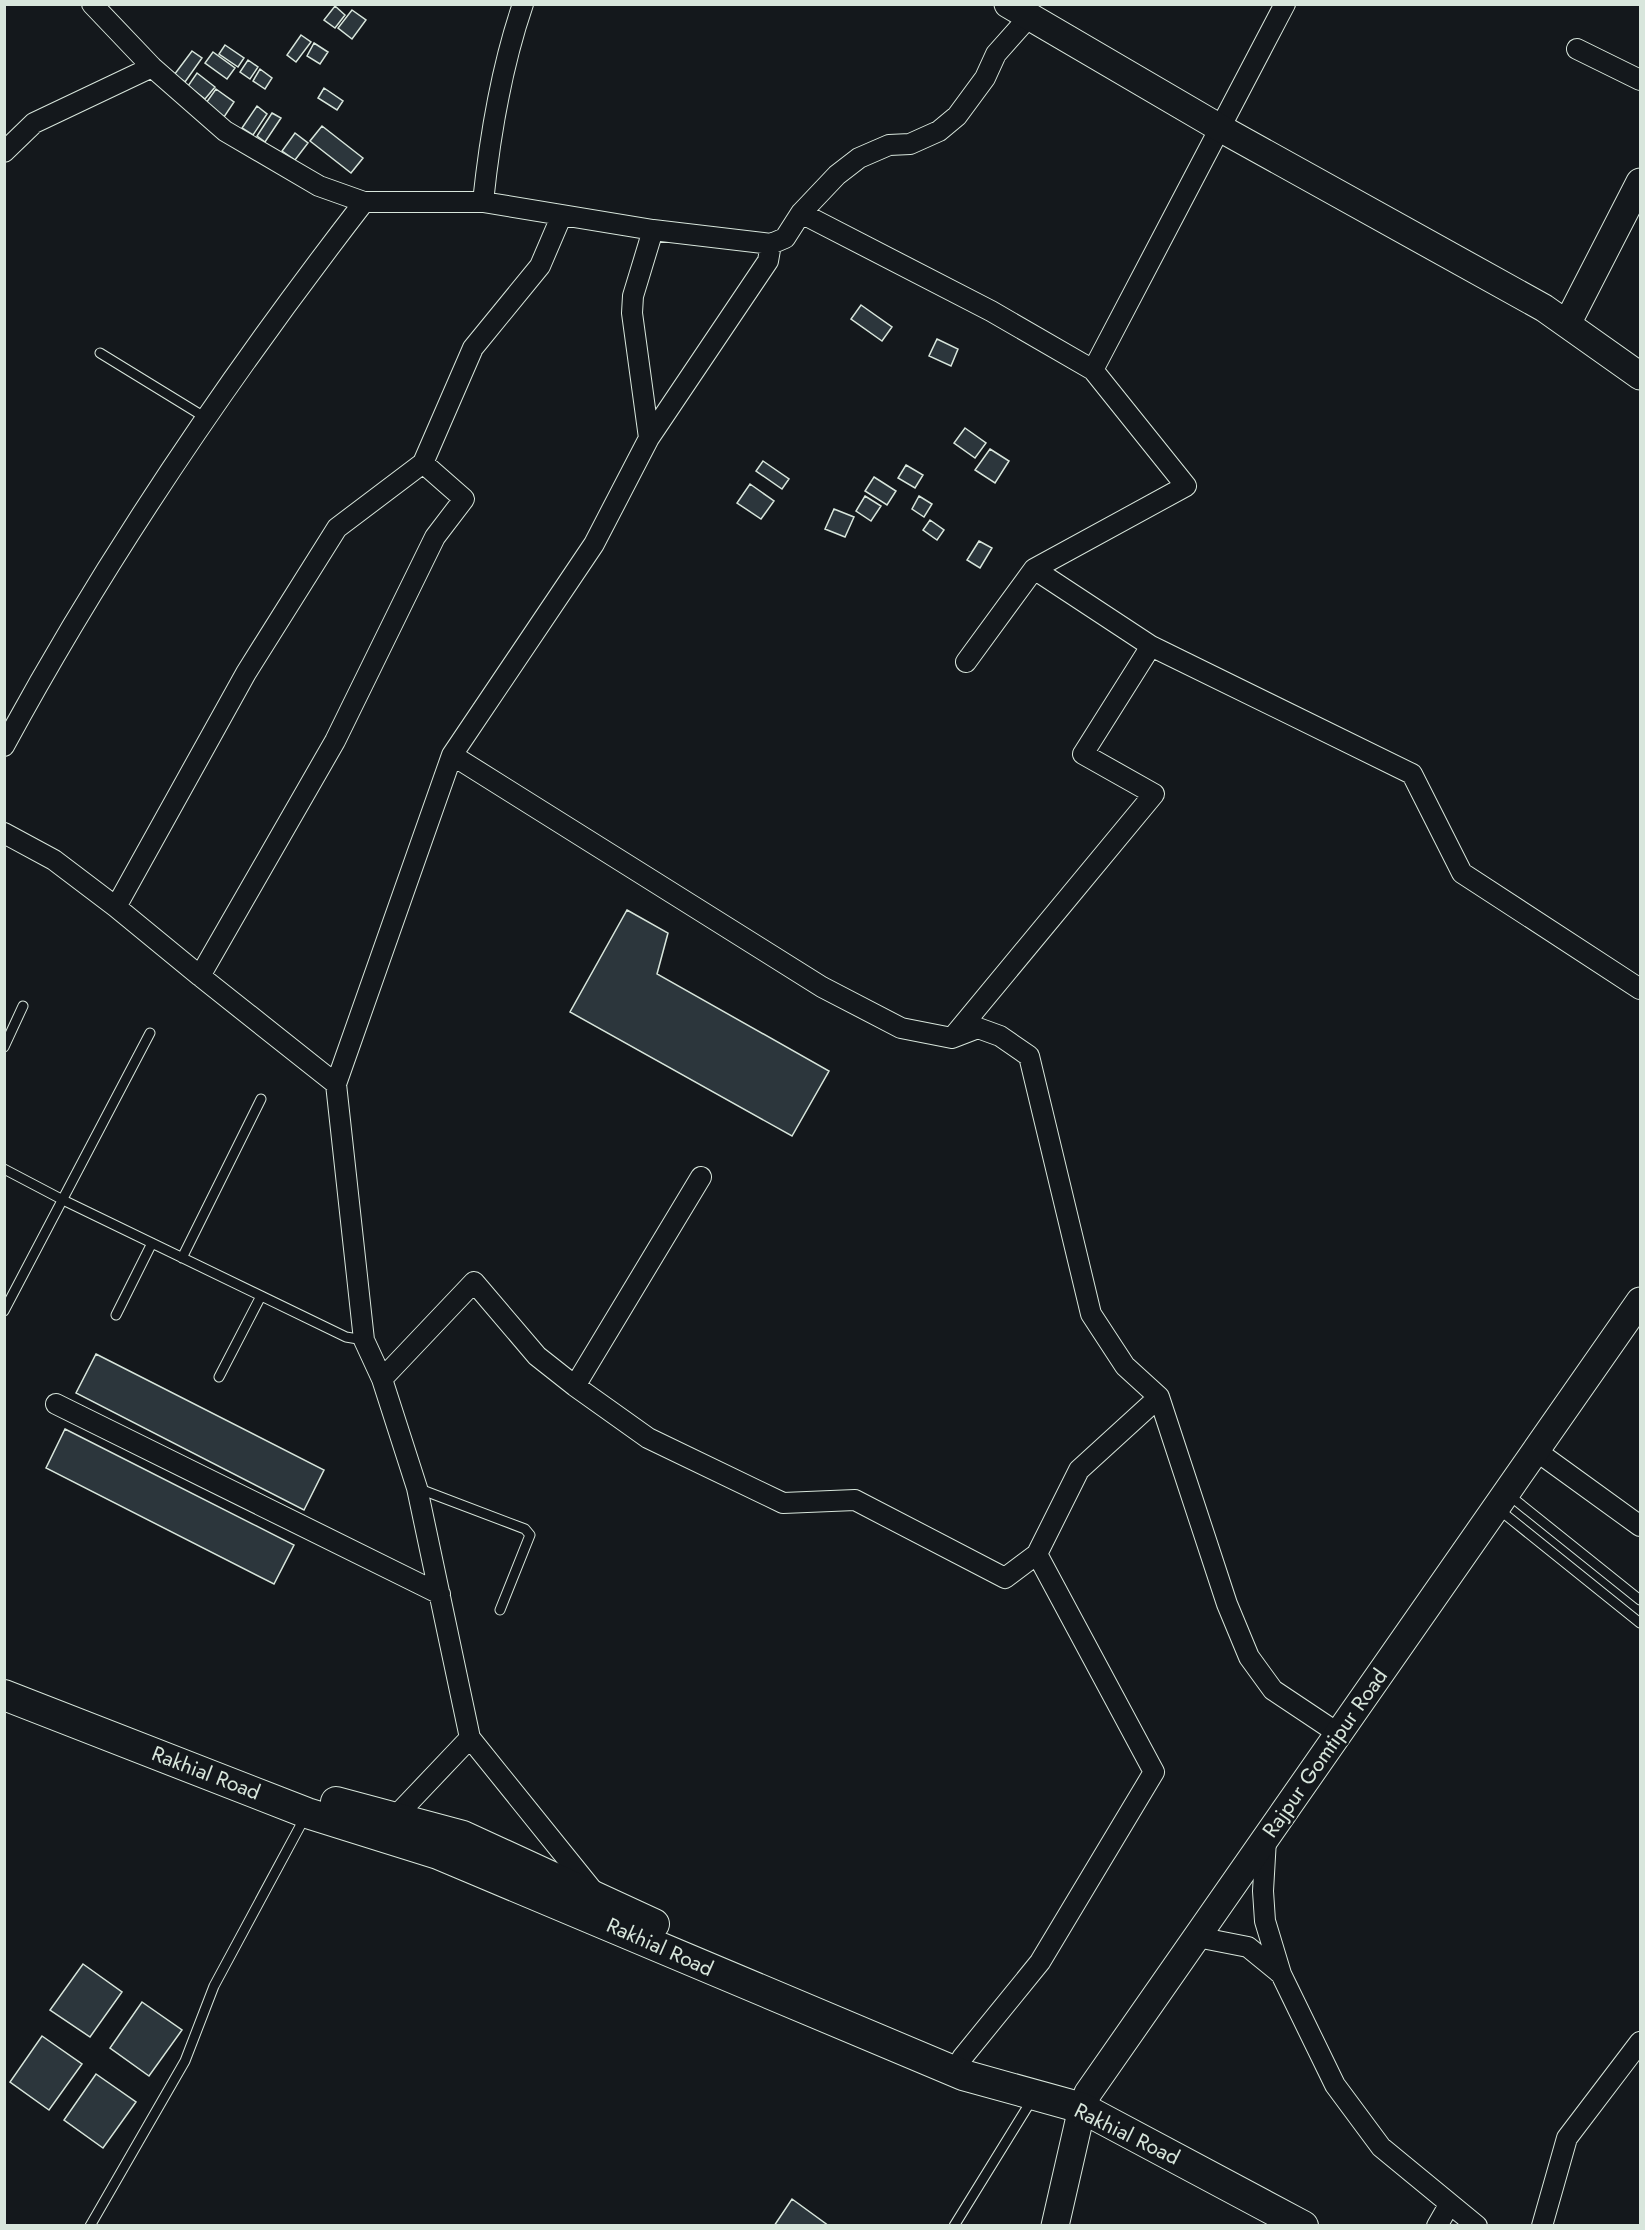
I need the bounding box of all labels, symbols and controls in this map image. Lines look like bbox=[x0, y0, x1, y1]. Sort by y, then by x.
street label: Rajpur Gomtipur Road bbox=[1255, 1662, 1395, 1844]
street label: Rakhial Road bbox=[147, 1739, 265, 1807]
street label: Rakhial Road bbox=[602, 1910, 718, 1984]
street label: Rakhial Road bbox=[1069, 2096, 1185, 2172]

